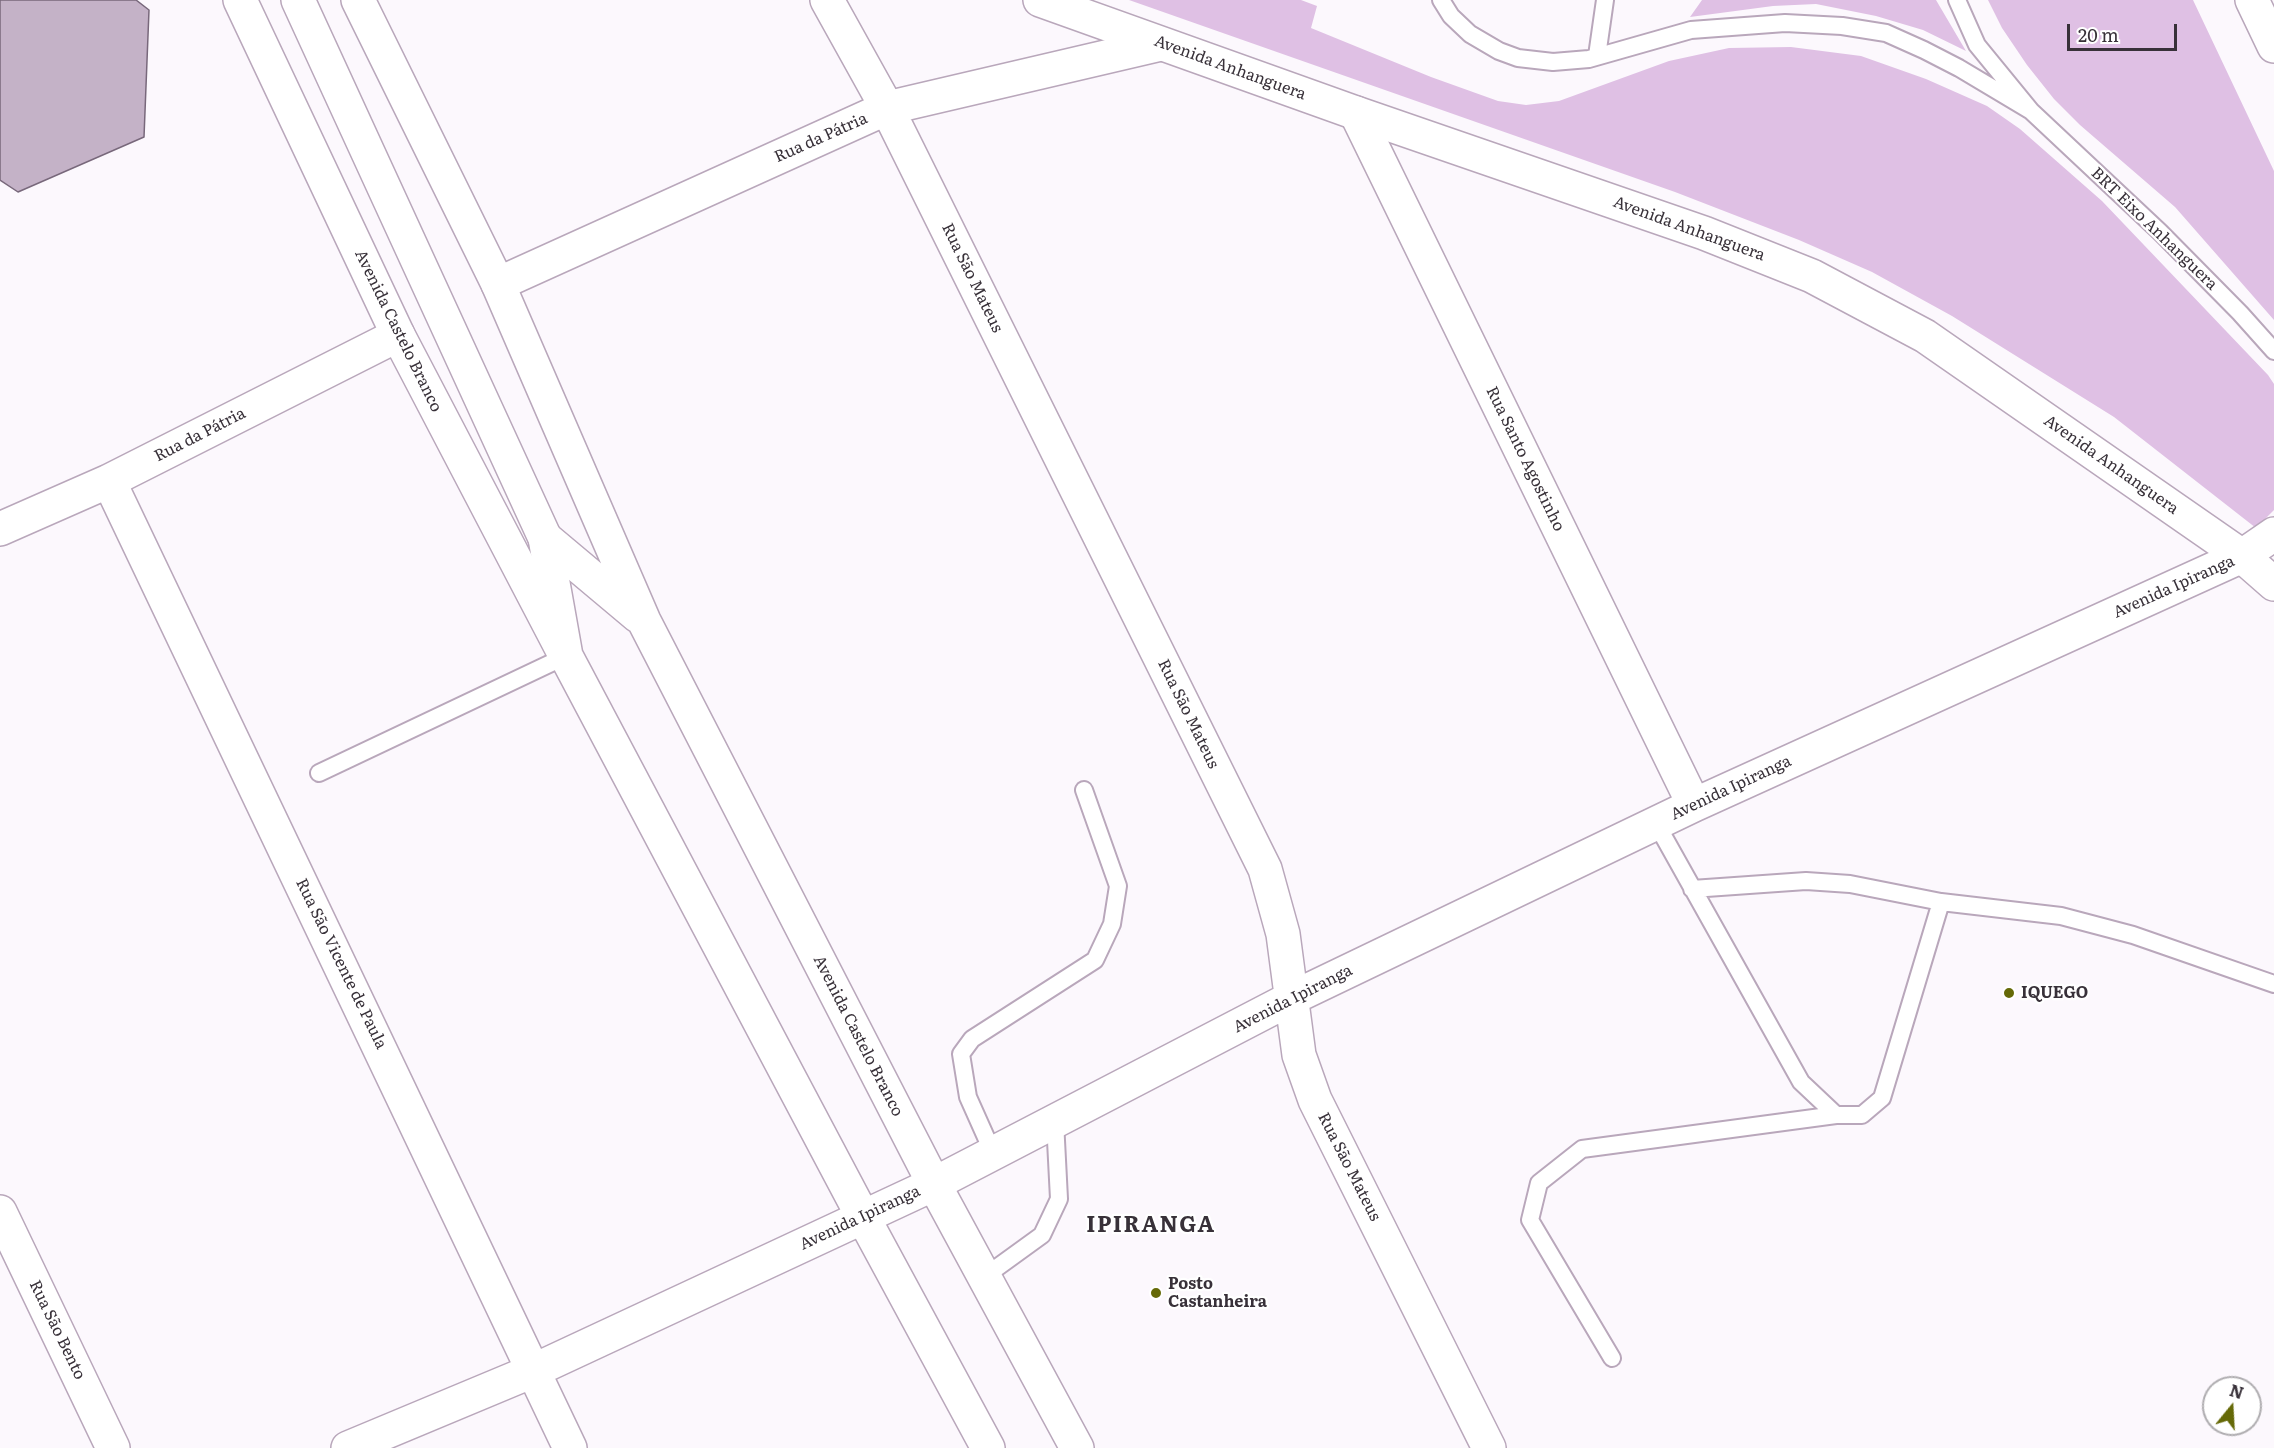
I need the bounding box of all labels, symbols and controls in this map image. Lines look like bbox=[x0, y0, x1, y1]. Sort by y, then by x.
scale bar bbox=[2070, 12, 2180, 50]
text: 20 m bbox=[2078, 21, 2119, 48]
street label: Avenida Anhanguera bbox=[1151, 32, 1309, 104]
street label: Rua da Pátria bbox=[771, 109, 871, 167]
street label: BRT Eixo Anhanguera bbox=[2087, 164, 2221, 294]
street label: Avenida Anhanguera bbox=[1610, 193, 1768, 265]
street label: Rua São Mateus bbox=[937, 220, 1007, 336]
street label: Avenida Castelo Branco bbox=[350, 247, 446, 415]
street label: Rua Santo Agostinho bbox=[1482, 384, 1568, 534]
street label: Rua da Pátria bbox=[151, 404, 249, 466]
street label: Avenida Anhanguera bbox=[2040, 411, 2182, 519]
street label: Avenida Ipiranga bbox=[2110, 552, 2238, 622]
street label: Rua São Mateus bbox=[1153, 656, 1223, 772]
street label: Avenida Ipiranga bbox=[1668, 752, 1794, 824]
street label: Rua São Vicente de Paula bbox=[291, 876, 391, 1052]
street label: Avenida Castelo Branco bbox=[809, 952, 907, 1120]
street label: Avenida Ipiranga bbox=[1230, 961, 1356, 1037]
place label: IQUEGO bbox=[2021, 983, 2088, 1003]
marker: IQUEGO bbox=[2002, 986, 2016, 1000]
street label: Rua São Mateus bbox=[1313, 1110, 1385, 1224]
street label: Avenida Ipiranga bbox=[797, 1182, 923, 1254]
district label: IPIRANGA bbox=[1086, 1213, 1216, 1239]
place label: Posto Castanheira bbox=[1168, 1274, 1267, 1312]
street label: Rua São Bento bbox=[25, 1277, 89, 1383]
marker: Posto Castanheira bbox=[1149, 1286, 1163, 1300]
north arrow bbox=[2202, 1376, 2262, 1436]
text: N bbox=[2227, 1377, 2247, 1404]

